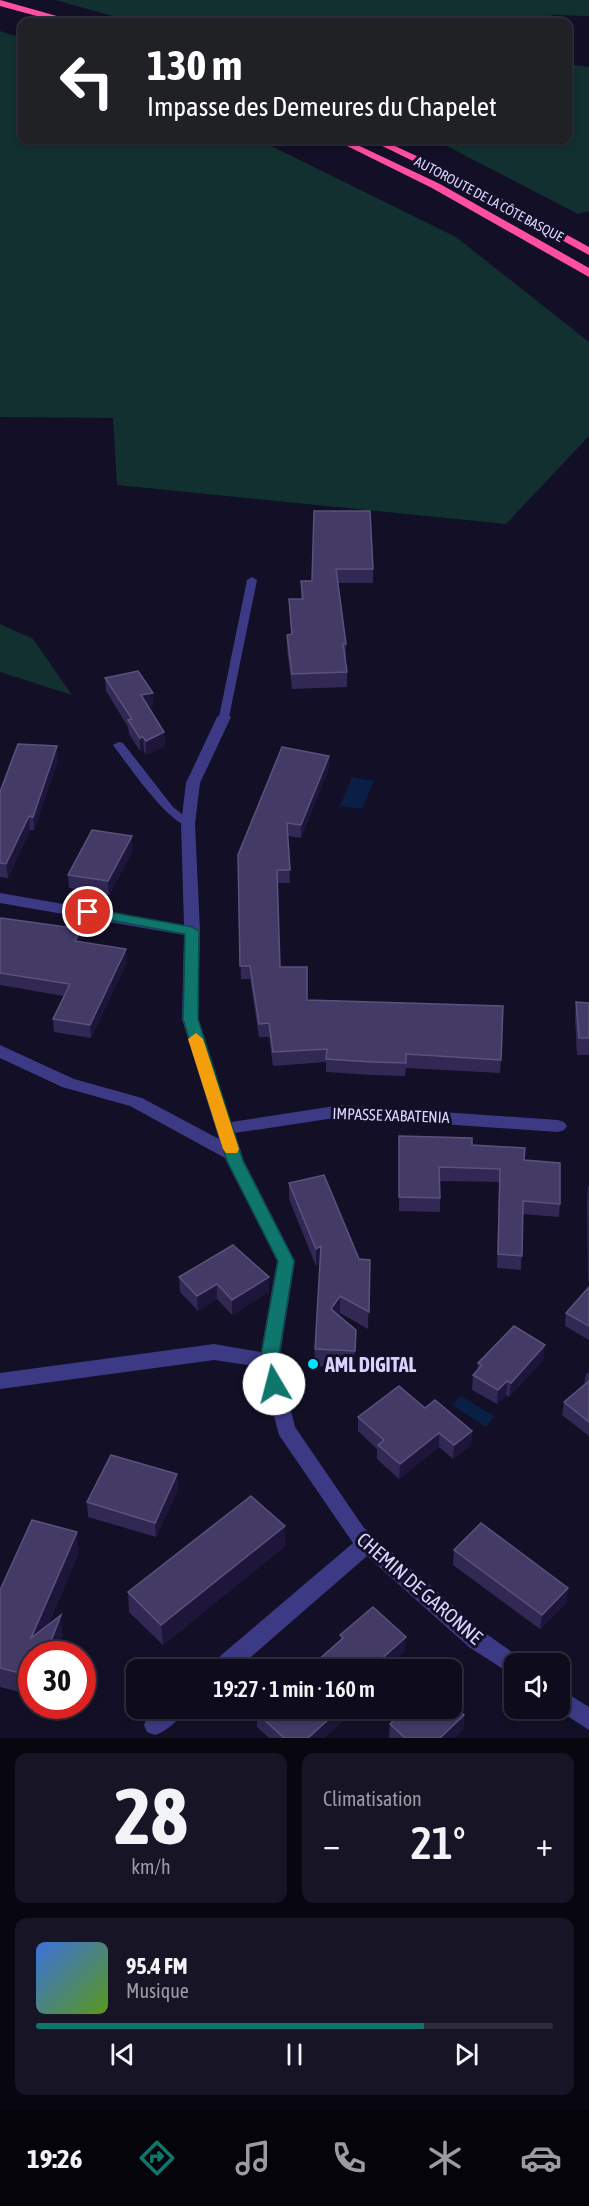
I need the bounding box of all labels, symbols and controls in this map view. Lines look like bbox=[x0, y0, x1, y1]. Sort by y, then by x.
text: 130 m bbox=[147, 41, 242, 89]
icon: left bbox=[48, 42, 126, 120]
text: Impasse des Demeures du Chapelet bbox=[147, 91, 497, 122]
street label: AUTOROUTE DE LA CÔTE BASQUE bbox=[412, 153, 566, 245]
pin bbox=[62, 886, 113, 937]
icon: arrive bbox=[71, 895, 104, 928]
street label: IMPASSE XABATENIA bbox=[332, 1104, 450, 1126]
position arrow bbox=[242, 1352, 306, 1416]
place label: AML DIGITAL bbox=[324, 1353, 416, 1376]
marker: AML DIGITAL bbox=[306, 1357, 320, 1371]
street label: CHEMIN DE GARONNE bbox=[353, 1527, 488, 1649]
speed limit sign: 30 bbox=[18, 1641, 96, 1719]
map controls bbox=[504, 1653, 570, 1719]
button: sound bbox=[504, 1653, 570, 1719]
text: 19:27 · 1 min · 160 m bbox=[213, 1676, 375, 1702]
text: 28 bbox=[114, 1771, 188, 1861]
text: Climatisation bbox=[323, 1787, 422, 1810]
text: 21° bbox=[411, 1817, 465, 1869]
text: − bbox=[323, 1825, 340, 1863]
text: + bbox=[536, 1825, 553, 1863]
text: km/h bbox=[131, 1855, 171, 1878]
text: 95.4 FM bbox=[126, 1953, 188, 1979]
text: Musique bbox=[126, 1979, 189, 2002]
icon: previous bbox=[106, 2038, 139, 2071]
icon: pause bbox=[278, 2038, 311, 2071]
icon: next bbox=[450, 2038, 483, 2071]
icon: directions bbox=[136, 2137, 178, 2179]
icon: music bbox=[232, 2137, 274, 2179]
icon: phone bbox=[328, 2137, 370, 2179]
icon: climate bbox=[424, 2137, 466, 2179]
icon: car bbox=[520, 2137, 562, 2179]
text: 19:26 bbox=[27, 2143, 83, 2174]

